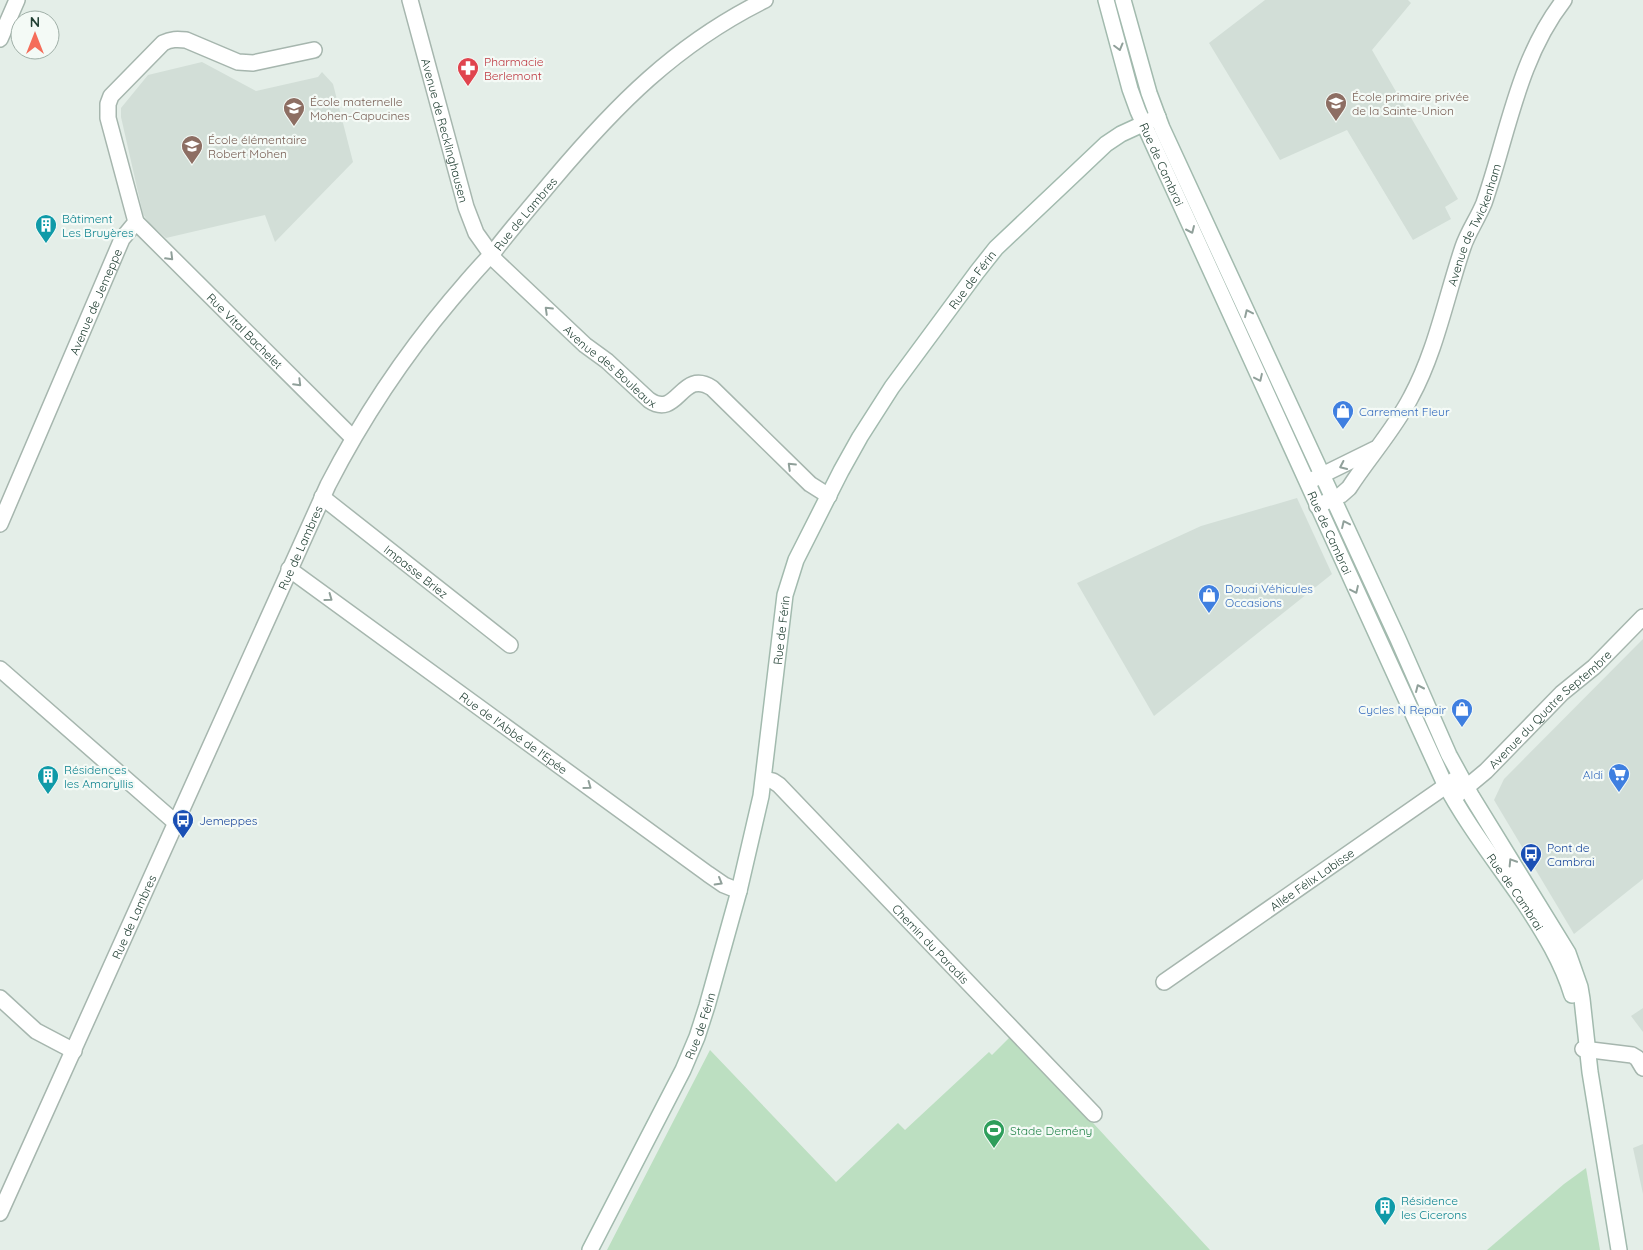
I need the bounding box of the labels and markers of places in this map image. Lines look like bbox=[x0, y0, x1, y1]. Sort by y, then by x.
place label: Pharmacie Berlemont bbox=[484, 54, 544, 83]
pharmacy icon: Pharmacie Berlemont bbox=[456, 56, 480, 87]
place label: École primaire privée de la Sainte-Union bbox=[1352, 89, 1469, 118]
school or university icon: École primaire privée de la Sainte-Union bbox=[1324, 91, 1348, 122]
place label: École maternelle Mohen-Capucines bbox=[310, 94, 410, 123]
school or university icon: École maternelle Mohen-Capucines bbox=[282, 96, 306, 127]
place label: École élémentaire Robert Mohen bbox=[208, 132, 307, 161]
school or university icon: École élémentaire Robert Mohen bbox=[180, 134, 204, 165]
place label: Bâtiment Les Bruyères bbox=[62, 211, 134, 240]
building icon: Bâtiment Les Bruyères bbox=[34, 213, 58, 244]
shop icon: Carrement Fleur bbox=[1331, 399, 1355, 430]
place label: Carrement Fleur bbox=[1359, 404, 1450, 419]
place label: Douai Véhicules Occasions bbox=[1225, 581, 1313, 610]
shop icon: Douai Véhicules Occasions bbox=[1197, 583, 1221, 614]
shop icon: Cycles N Repair bbox=[1450, 697, 1474, 728]
place label: Cycles N Repair bbox=[1358, 702, 1446, 717]
place label: Résidences les Amaryllis bbox=[64, 762, 134, 791]
supermarket icon: Aldi bbox=[1607, 762, 1631, 793]
building icon: Résidences les Amaryllis bbox=[36, 764, 60, 795]
place label: Aldi bbox=[1583, 767, 1603, 782]
bus stop icon: Jemeppes bbox=[171, 808, 195, 839]
place label: Jemeppes bbox=[199, 813, 258, 828]
place label: Pont de Cambrai bbox=[1547, 840, 1595, 869]
bus stop icon: Pont de Cambrai bbox=[1519, 842, 1543, 873]
sports icon: Stade Demény bbox=[982, 1118, 1006, 1149]
place label: Stade Demény bbox=[1010, 1123, 1092, 1138]
place label: Résidence les Cicerons bbox=[1401, 1193, 1467, 1222]
building icon: Résidence les Cicerons bbox=[1373, 1195, 1397, 1226]

